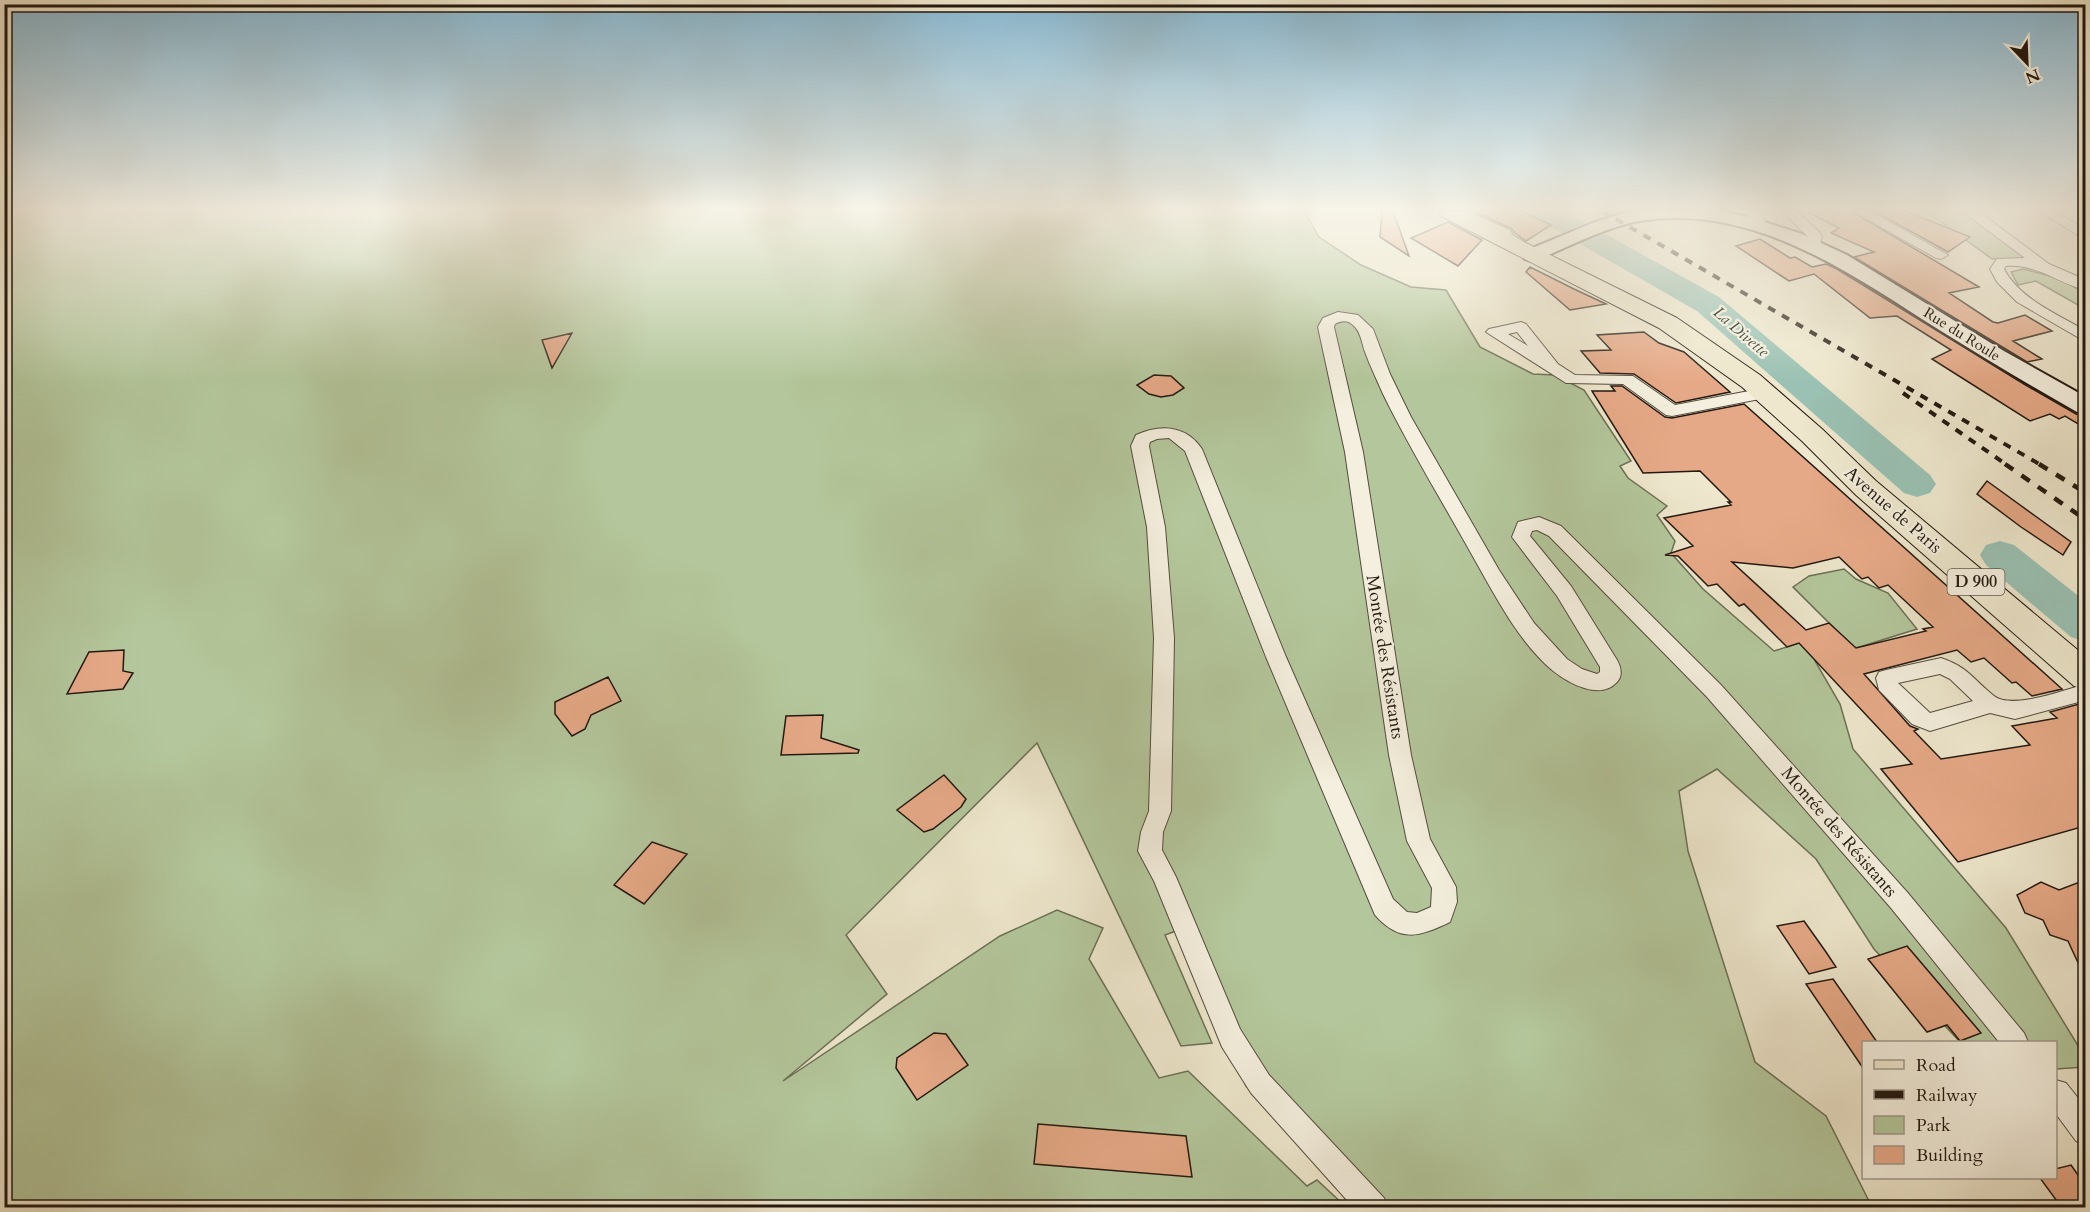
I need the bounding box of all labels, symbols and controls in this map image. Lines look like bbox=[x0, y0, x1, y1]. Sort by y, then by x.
north arrow bbox=[1997, 33, 2057, 93]
text: N bbox=[2022, 63, 2043, 89]
water label: La Divette bbox=[1708, 302, 1774, 363]
street label: Rue du Roule bbox=[1920, 302, 2004, 366]
street label: Avenue de Paris bbox=[1839, 461, 1947, 559]
road number: D 900 bbox=[1948, 569, 2004, 595]
street label: Montée des Résistants bbox=[1360, 573, 1410, 741]
street label: Montée des Résistants bbox=[1775, 761, 1903, 903]
legend bbox=[1862, 1041, 2057, 1179]
text: Road bbox=[1916, 1053, 1956, 1078]
text: Railway bbox=[1916, 1083, 1978, 1108]
text: Park bbox=[1916, 1113, 1951, 1138]
text: Building bbox=[1916, 1143, 1984, 1168]

